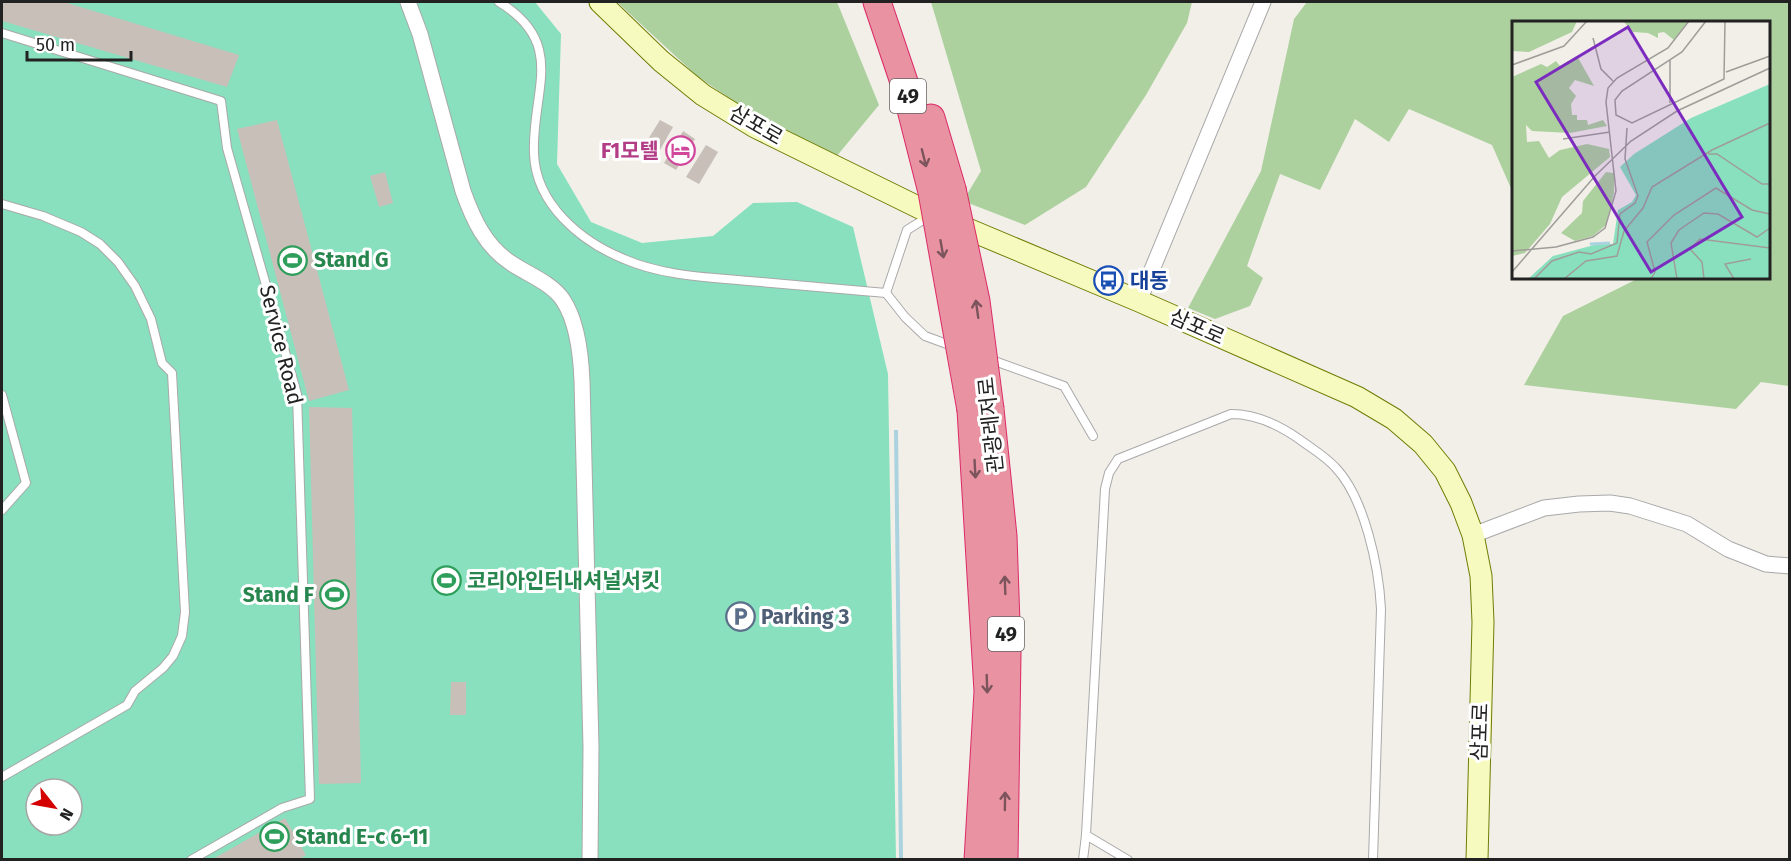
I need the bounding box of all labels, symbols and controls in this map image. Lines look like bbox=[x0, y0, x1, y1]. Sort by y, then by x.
inset map bbox=[1512, 21, 1770, 279]
scale bar bbox=[27, 24, 130, 62]
text: 50 m bbox=[36, 34, 75, 56]
road number: 49 bbox=[890, 79, 926, 113]
street label: 삼포로 bbox=[724, 99, 788, 151]
hotel icon: F1모텔 bbox=[664, 135, 696, 167]
place label: F1모텔 bbox=[601, 138, 659, 164]
one-way arrow bbox=[918, 148, 930, 167]
one-way arrow bbox=[937, 239, 948, 259]
sports icon: Stand G bbox=[277, 244, 309, 276]
place label: Stand G bbox=[314, 247, 389, 273]
bus stop icon: 대동 bbox=[1093, 265, 1125, 297]
place label: 대동 bbox=[1130, 268, 1169, 294]
street label: Service Road bbox=[254, 283, 308, 407]
one-way arrow bbox=[971, 300, 982, 319]
street label: 삼포로 bbox=[1165, 303, 1229, 351]
street label: 관광레저로 bbox=[973, 376, 1009, 474]
one-way arrow bbox=[969, 458, 980, 478]
sports icon: 코리아인터내셔널서킷 bbox=[430, 565, 462, 597]
place label: 코리아인터내셔널서킷 bbox=[467, 568, 660, 594]
one-way arrow bbox=[999, 576, 1010, 596]
sports icon: Stand F bbox=[319, 579, 351, 611]
place label: Stand F bbox=[243, 582, 315, 608]
parking icon: Parking 3 bbox=[724, 601, 756, 633]
place label: Parking 3 bbox=[761, 604, 850, 630]
road number: 49 bbox=[988, 617, 1024, 651]
one-way arrow bbox=[982, 674, 993, 694]
street label: 삼포로 bbox=[1466, 703, 1494, 761]
north arrow bbox=[24, 777, 84, 837]
one-way arrow bbox=[1000, 792, 1011, 812]
text: N bbox=[56, 805, 77, 824]
sports icon: Stand E-c 6-11 bbox=[258, 821, 290, 853]
place label: Stand E-c 6-11 bbox=[295, 824, 428, 850]

